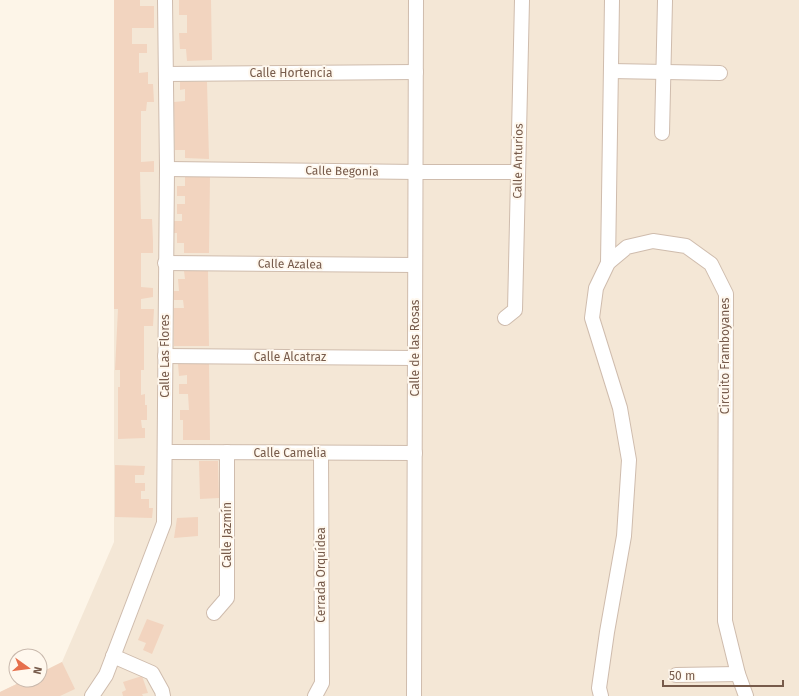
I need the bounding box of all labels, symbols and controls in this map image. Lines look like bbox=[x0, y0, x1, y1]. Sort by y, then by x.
street label: Calle Hortencia bbox=[250, 66, 332, 80]
street label: Calle Anturios bbox=[510, 123, 526, 199]
street label: Calle Begonia bbox=[305, 163, 379, 179]
street label: Calle Azalea bbox=[258, 256, 322, 272]
street label: Circuito Framboyanes bbox=[718, 297, 732, 414]
street label: Calle de las Rosas bbox=[408, 299, 422, 396]
street label: Calle Las Flores bbox=[158, 314, 172, 398]
street label: Calle Alcatraz bbox=[254, 350, 326, 364]
street label: Calle Camelia bbox=[253, 446, 327, 460]
street label: Calle Jazmín bbox=[220, 502, 234, 568]
street label: Cerrada Orquídea bbox=[314, 527, 328, 623]
north arrow bbox=[8, 648, 48, 688]
scale bar bbox=[663, 662, 783, 688]
text: N bbox=[30, 665, 44, 675]
text: 50 m bbox=[669, 669, 695, 683]

